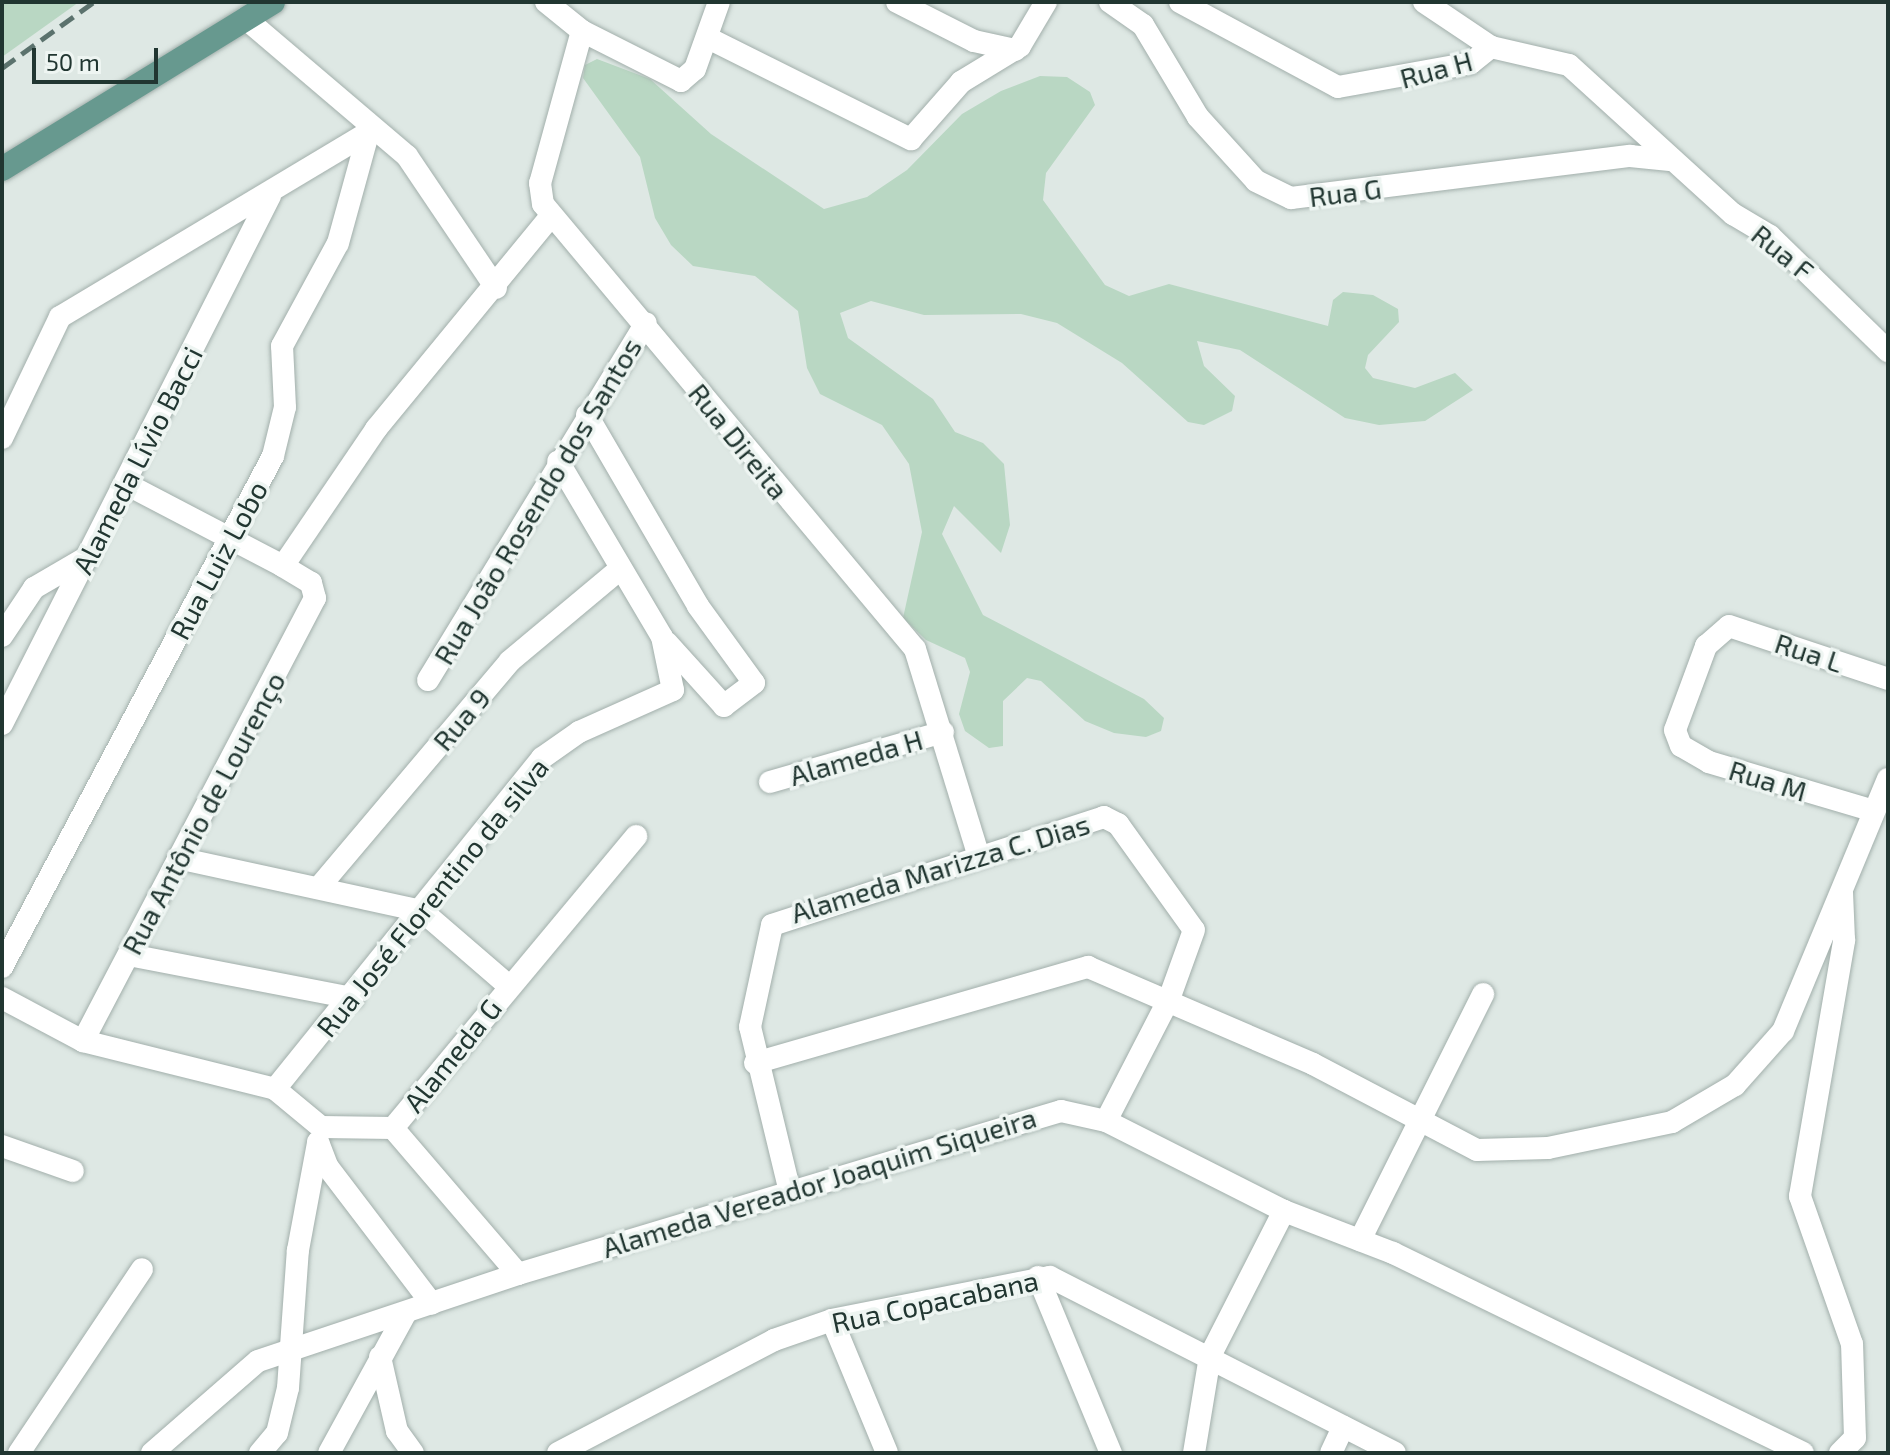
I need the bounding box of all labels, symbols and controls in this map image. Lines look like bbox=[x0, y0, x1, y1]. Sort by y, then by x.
scale bar bbox=[36, 32, 162, 82]
street label: Rua H bbox=[1396, 43, 1476, 95]
text: 50 m bbox=[46, 47, 100, 76]
street label: Rua G bbox=[1307, 171, 1383, 213]
street label: Rua F bbox=[1745, 217, 1821, 287]
street label: Rua João Rosendo dos Santos bbox=[426, 332, 648, 670]
street label: Alameda Lívio Bacci bbox=[65, 341, 209, 579]
street label: Rua Direita bbox=[682, 376, 796, 506]
street label: Rua Luiz Lobo bbox=[162, 475, 274, 645]
street label: Rua L bbox=[1771, 625, 1847, 679]
street label: Rua Antônio de Lourenço bbox=[114, 666, 292, 960]
street label: Rua 9 bbox=[425, 681, 497, 757]
street label: Alameda H bbox=[786, 722, 926, 792]
street label: Rua José Florentino da silva bbox=[309, 750, 555, 1044]
street label: Rua M bbox=[1725, 752, 1811, 808]
street label: Alameda Marizza C. Dias bbox=[787, 807, 1093, 929]
street label: Alameda G bbox=[396, 992, 508, 1118]
street label: Alameda Vereador Joaquim Siqueira bbox=[597, 1100, 1041, 1264]
street label: Rua Copacabana bbox=[829, 1263, 1041, 1339]

